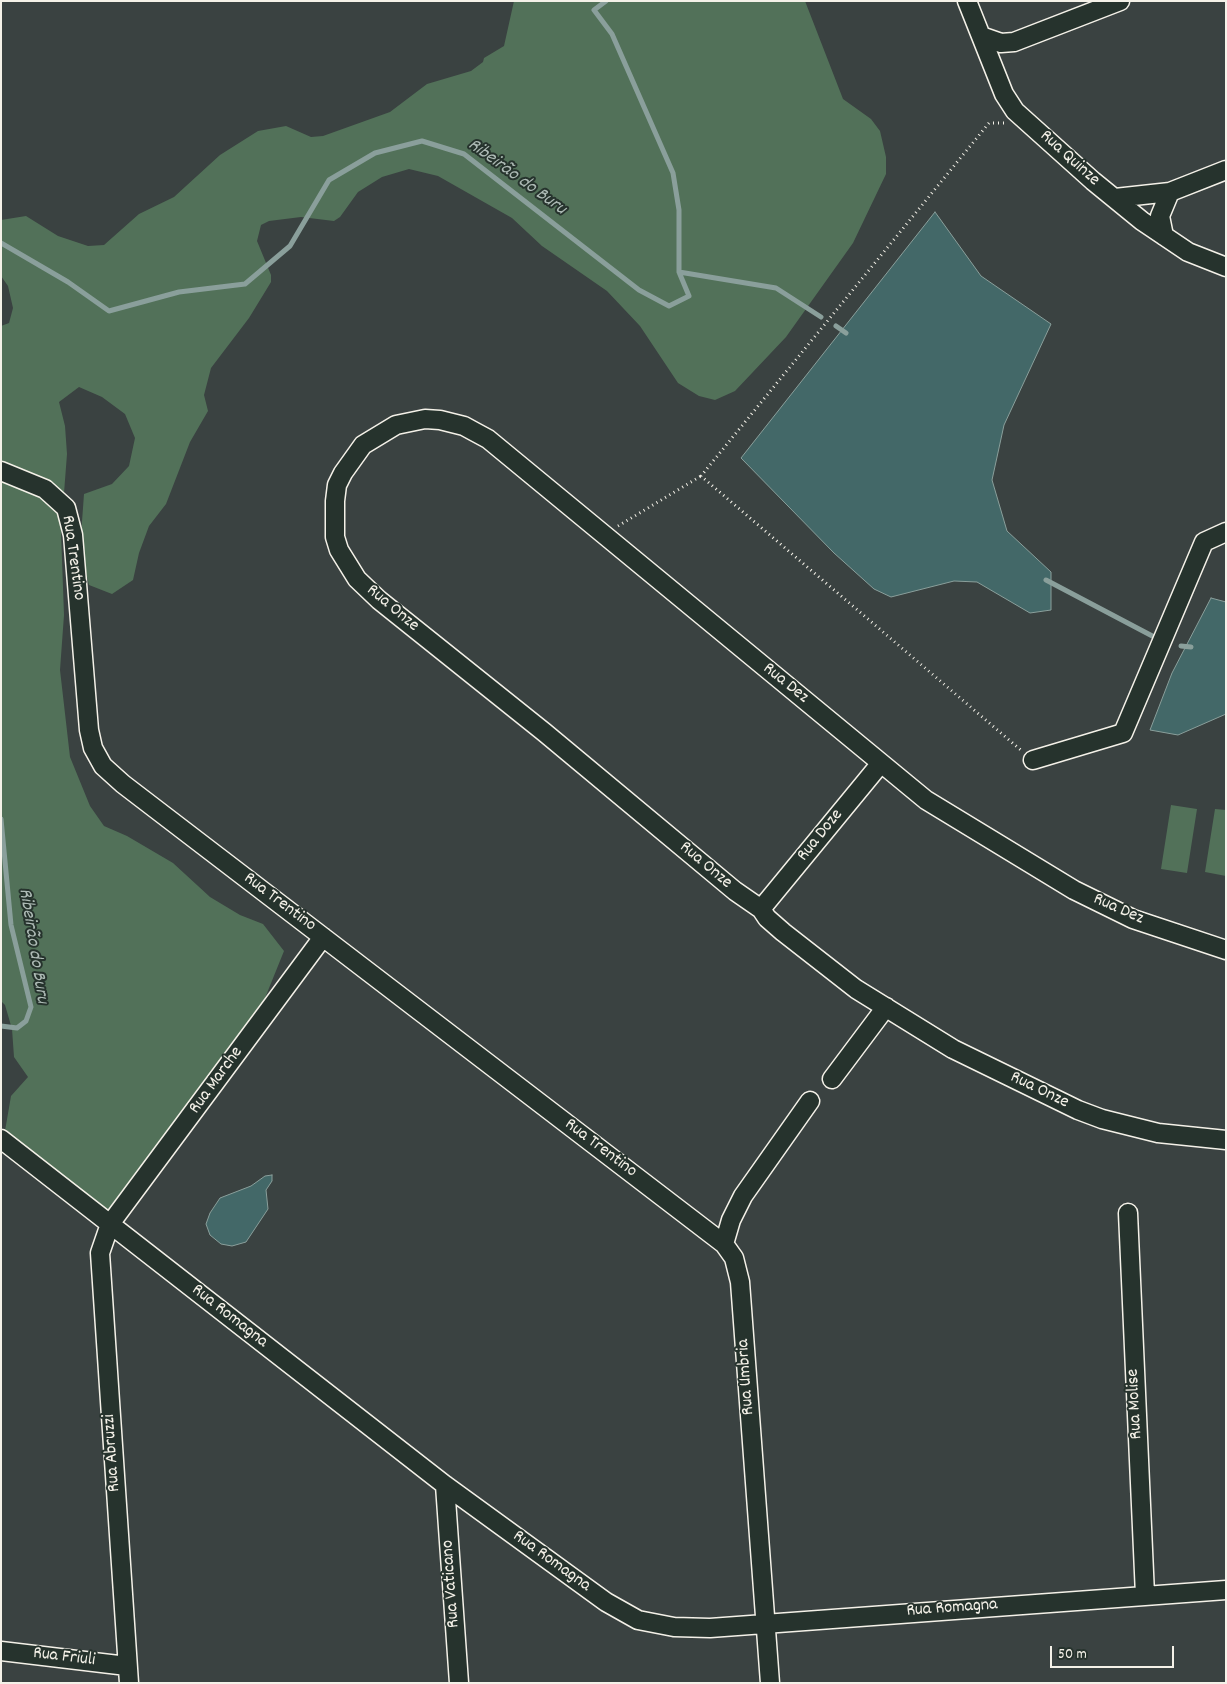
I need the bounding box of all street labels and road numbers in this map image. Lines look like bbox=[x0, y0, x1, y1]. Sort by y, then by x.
street label: Rua Quinze bbox=[1034, 126, 1104, 192]
street label: Rua Trentino bbox=[55, 514, 89, 602]
street label: Rua Onze bbox=[361, 581, 423, 637]
street label: Rua Dez bbox=[758, 659, 812, 709]
street label: Rua Doze bbox=[793, 805, 849, 867]
street label: Rua Onze bbox=[674, 838, 736, 894]
street label: Rua Trentino bbox=[238, 869, 320, 937]
street label: Rua Dez bbox=[1089, 889, 1147, 931]
street label: Rua Marche bbox=[185, 1043, 249, 1119]
street label: Rua Onze bbox=[1006, 1068, 1072, 1114]
street label: Rua Trentino bbox=[559, 1115, 641, 1183]
street label: Rua Romagna bbox=[186, 1280, 272, 1354]
street label: Rua Umbria bbox=[734, 1338, 760, 1416]
street label: Rua Molise bbox=[1123, 1368, 1149, 1440]
street label: Rua Abruzzi bbox=[100, 1413, 126, 1493]
street label: Rua Romagna bbox=[508, 1526, 594, 1598]
street label: Rua Vaticano bbox=[438, 1539, 466, 1629]
street label: Rua Romagna bbox=[906, 1595, 998, 1623]
street label: Rua Friuli bbox=[32, 1643, 96, 1673]

